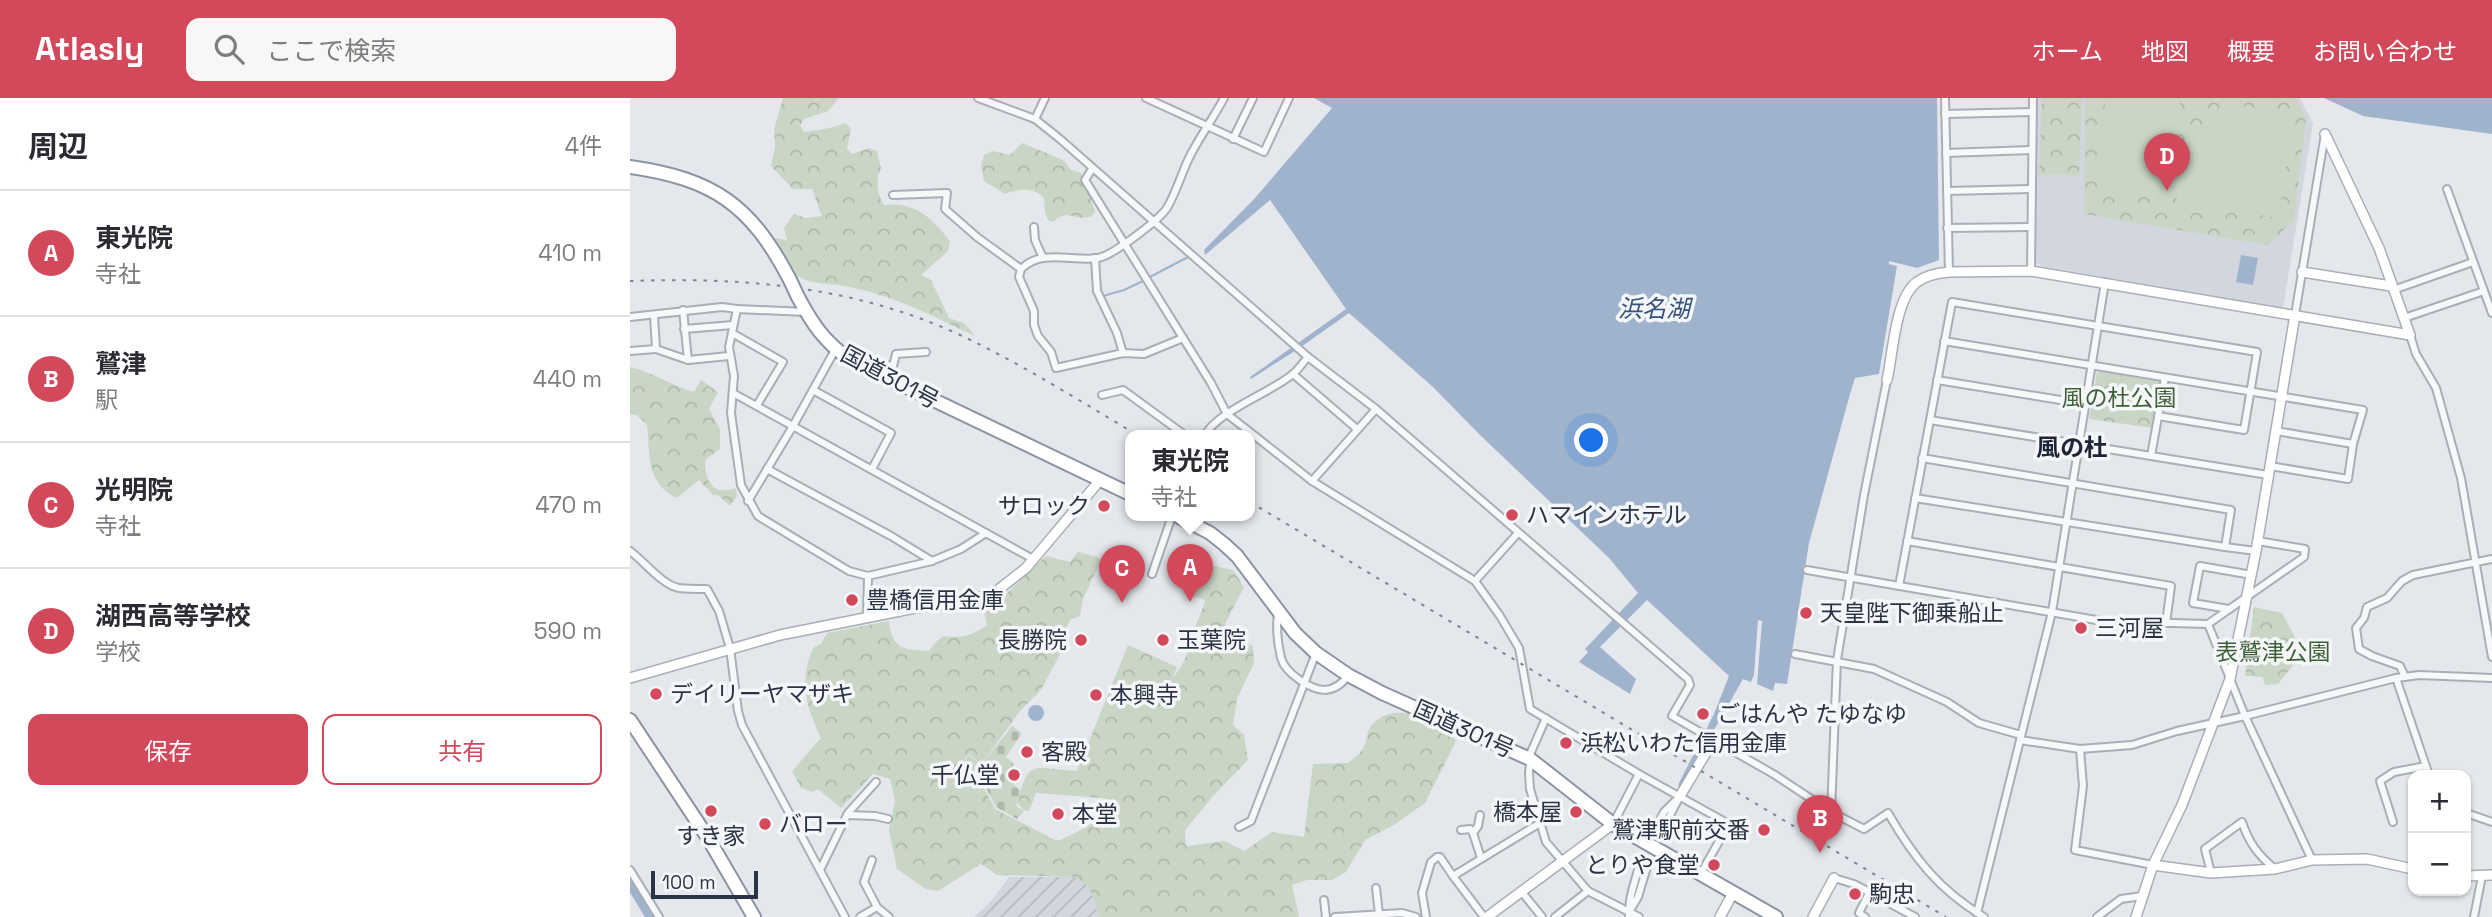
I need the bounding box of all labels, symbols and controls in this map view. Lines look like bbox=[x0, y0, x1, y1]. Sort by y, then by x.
search box bbox=[186, 18, 676, 81]
text: Atlasly bbox=[35, 28, 144, 70]
icon: search bbox=[210, 30, 248, 68]
text: ここで検索 bbox=[266, 34, 396, 68]
text: ホーム bbox=[2032, 36, 2103, 67]
text: 地図 bbox=[2141, 36, 2189, 67]
text: 概要 bbox=[2227, 36, 2275, 67]
text: お問い合わせ bbox=[2313, 36, 2457, 67]
text: 周辺 bbox=[28, 127, 88, 166]
text: 4件 bbox=[565, 131, 602, 161]
pin: D bbox=[2144, 133, 2190, 191]
text: 東光院 bbox=[95, 221, 173, 255]
text: A bbox=[44, 238, 58, 268]
text: 410 m bbox=[538, 238, 602, 268]
text: 寺社 bbox=[95, 259, 141, 289]
water label: 浜名湖 bbox=[1618, 293, 1694, 324]
street label: 国道301号 bbox=[836, 339, 944, 415]
text: 鷲津 bbox=[95, 347, 147, 381]
text: B bbox=[43, 364, 59, 394]
text: 440 m bbox=[533, 364, 602, 394]
park label: 風の杜公園 bbox=[2062, 383, 2177, 413]
text: 駅 bbox=[95, 385, 118, 415]
your location bbox=[1574, 423, 1608, 457]
popup bbox=[1125, 430, 1255, 521]
district label: 風の杜 bbox=[2036, 432, 2108, 463]
text: 東光院 bbox=[1151, 444, 1229, 478]
text: 光明院 bbox=[95, 473, 173, 507]
text: 寺社 bbox=[1151, 482, 1197, 512]
text: C bbox=[44, 490, 58, 520]
text: 470 m bbox=[535, 490, 602, 520]
place label: サロック bbox=[998, 491, 1090, 521]
marker: サロック bbox=[1096, 498, 1112, 514]
place label: ハマインホテル bbox=[1526, 500, 1687, 530]
marker: ハマインホテル bbox=[1504, 507, 1520, 523]
text: 寺社 bbox=[95, 511, 141, 541]
pin: A bbox=[1167, 544, 1213, 602]
pin: C bbox=[1099, 545, 1145, 603]
place label: 豊橋信用金庫 bbox=[866, 585, 1004, 615]
marker: 豊橋信用金庫 bbox=[844, 592, 860, 608]
place label: 天皇陛下御乗船止 bbox=[1820, 598, 2004, 628]
text: 湖西高等学校 bbox=[95, 599, 251, 633]
marker: 天皇陛下御乗船止 bbox=[1798, 605, 1814, 621]
place label: 三河屋 bbox=[2095, 613, 2164, 643]
text: D bbox=[43, 616, 59, 646]
text: 590 m bbox=[534, 616, 602, 646]
marker: 三河屋 bbox=[2073, 620, 2089, 636]
place label: 長勝院 bbox=[998, 625, 1067, 655]
place label: 玉葉院 bbox=[1177, 625, 1246, 655]
marker: 長勝院 bbox=[1073, 632, 1089, 648]
marker: 玉葉院 bbox=[1155, 632, 1171, 648]
text: 学校 bbox=[95, 637, 141, 667]
park label: 表鷲津公園 bbox=[2216, 637, 2331, 667]
place label: デイリーヤマザキ bbox=[670, 679, 854, 709]
place label: 本興寺 bbox=[1110, 680, 1179, 710]
marker: デイリーヤマザキ bbox=[648, 686, 664, 702]
marker: 本興寺 bbox=[1088, 687, 1104, 703]
street label: 国道301号 bbox=[1409, 693, 1519, 765]
place label: ごはんや たゆなゆ bbox=[1717, 699, 1907, 729]
marker: ごはんや たゆなゆ bbox=[1695, 706, 1711, 722]
button: 保存 bbox=[28, 714, 308, 785]
button: 共有 bbox=[322, 714, 602, 785]
place label: 浜松いわた信用金庫 bbox=[1580, 728, 1787, 758]
marker: 浜松いわた信用金庫 bbox=[1558, 735, 1574, 751]
place label: 客殿 bbox=[1041, 737, 1087, 767]
marker: 客殿 bbox=[1019, 744, 1035, 760]
place label: 千仏堂 bbox=[931, 760, 1000, 790]
marker: 千仏堂 bbox=[1006, 767, 1022, 783]
map controls bbox=[2408, 770, 2471, 896]
button: + bbox=[2408, 770, 2471, 833]
pin: B bbox=[1797, 795, 1843, 853]
place label: 橋本屋 bbox=[1493, 797, 1562, 827]
place label: 本堂 bbox=[1072, 799, 1118, 829]
marker: すき家 bbox=[703, 803, 719, 819]
marker: 橋本屋 bbox=[1568, 804, 1584, 820]
marker: 本堂 bbox=[1050, 806, 1066, 822]
place label: バロー bbox=[779, 809, 848, 839]
place label: 鷲津駅前交番 bbox=[1612, 815, 1750, 845]
marker: バロー bbox=[757, 816, 773, 832]
place label: すき家 bbox=[677, 821, 746, 851]
marker: 鷲津駅前交番 bbox=[1756, 822, 1772, 838]
button: − bbox=[2408, 833, 2471, 896]
place label: とりや食堂 bbox=[1585, 850, 1700, 880]
marker: とりや食堂 bbox=[1706, 857, 1722, 873]
scale bar bbox=[651, 868, 758, 900]
text: 100 m bbox=[662, 870, 716, 895]
place label: 駒忠 bbox=[1869, 879, 1915, 909]
marker: 駒忠 bbox=[1847, 886, 1863, 902]

